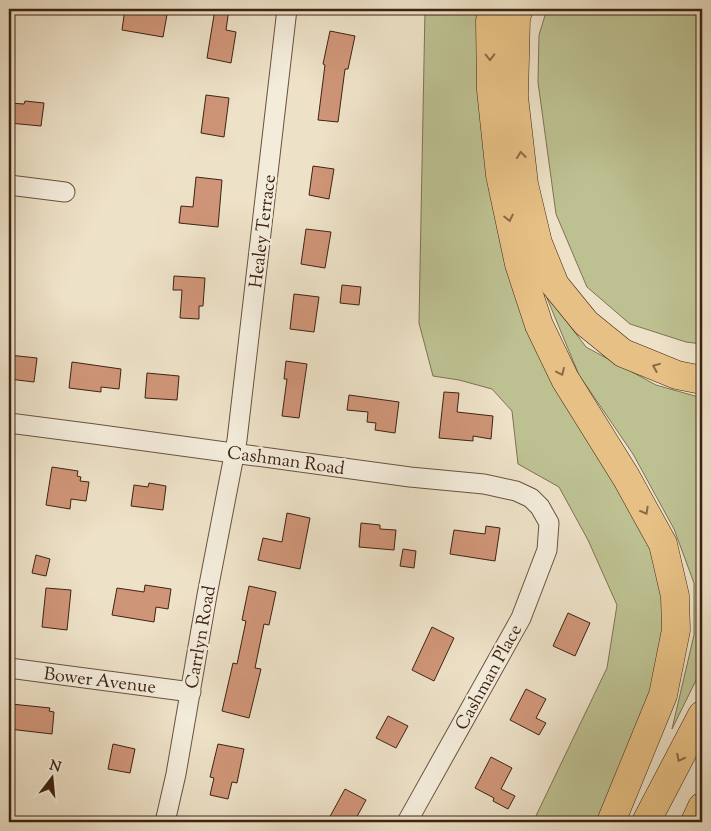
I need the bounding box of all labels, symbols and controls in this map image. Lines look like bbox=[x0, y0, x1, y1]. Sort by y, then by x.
one-way arrow bbox=[485, 54, 496, 62]
one-way arrow bbox=[516, 151, 527, 159]
street label: Healey Terrace bbox=[244, 173, 284, 290]
one-way arrow bbox=[503, 214, 514, 223]
one-way arrow bbox=[652, 362, 661, 373]
one-way arrow bbox=[555, 367, 566, 376]
street label: Cashman Road bbox=[225, 441, 346, 483]
one-way arrow bbox=[639, 506, 649, 515]
street label: Carrlyn Road bbox=[180, 584, 224, 691]
street label: Cashman Place bbox=[450, 620, 530, 736]
street label: Bower Avenue bbox=[42, 662, 157, 702]
one-way arrow bbox=[676, 753, 686, 762]
north arrow bbox=[28, 754, 78, 804]
text: N bbox=[47, 756, 63, 779]

